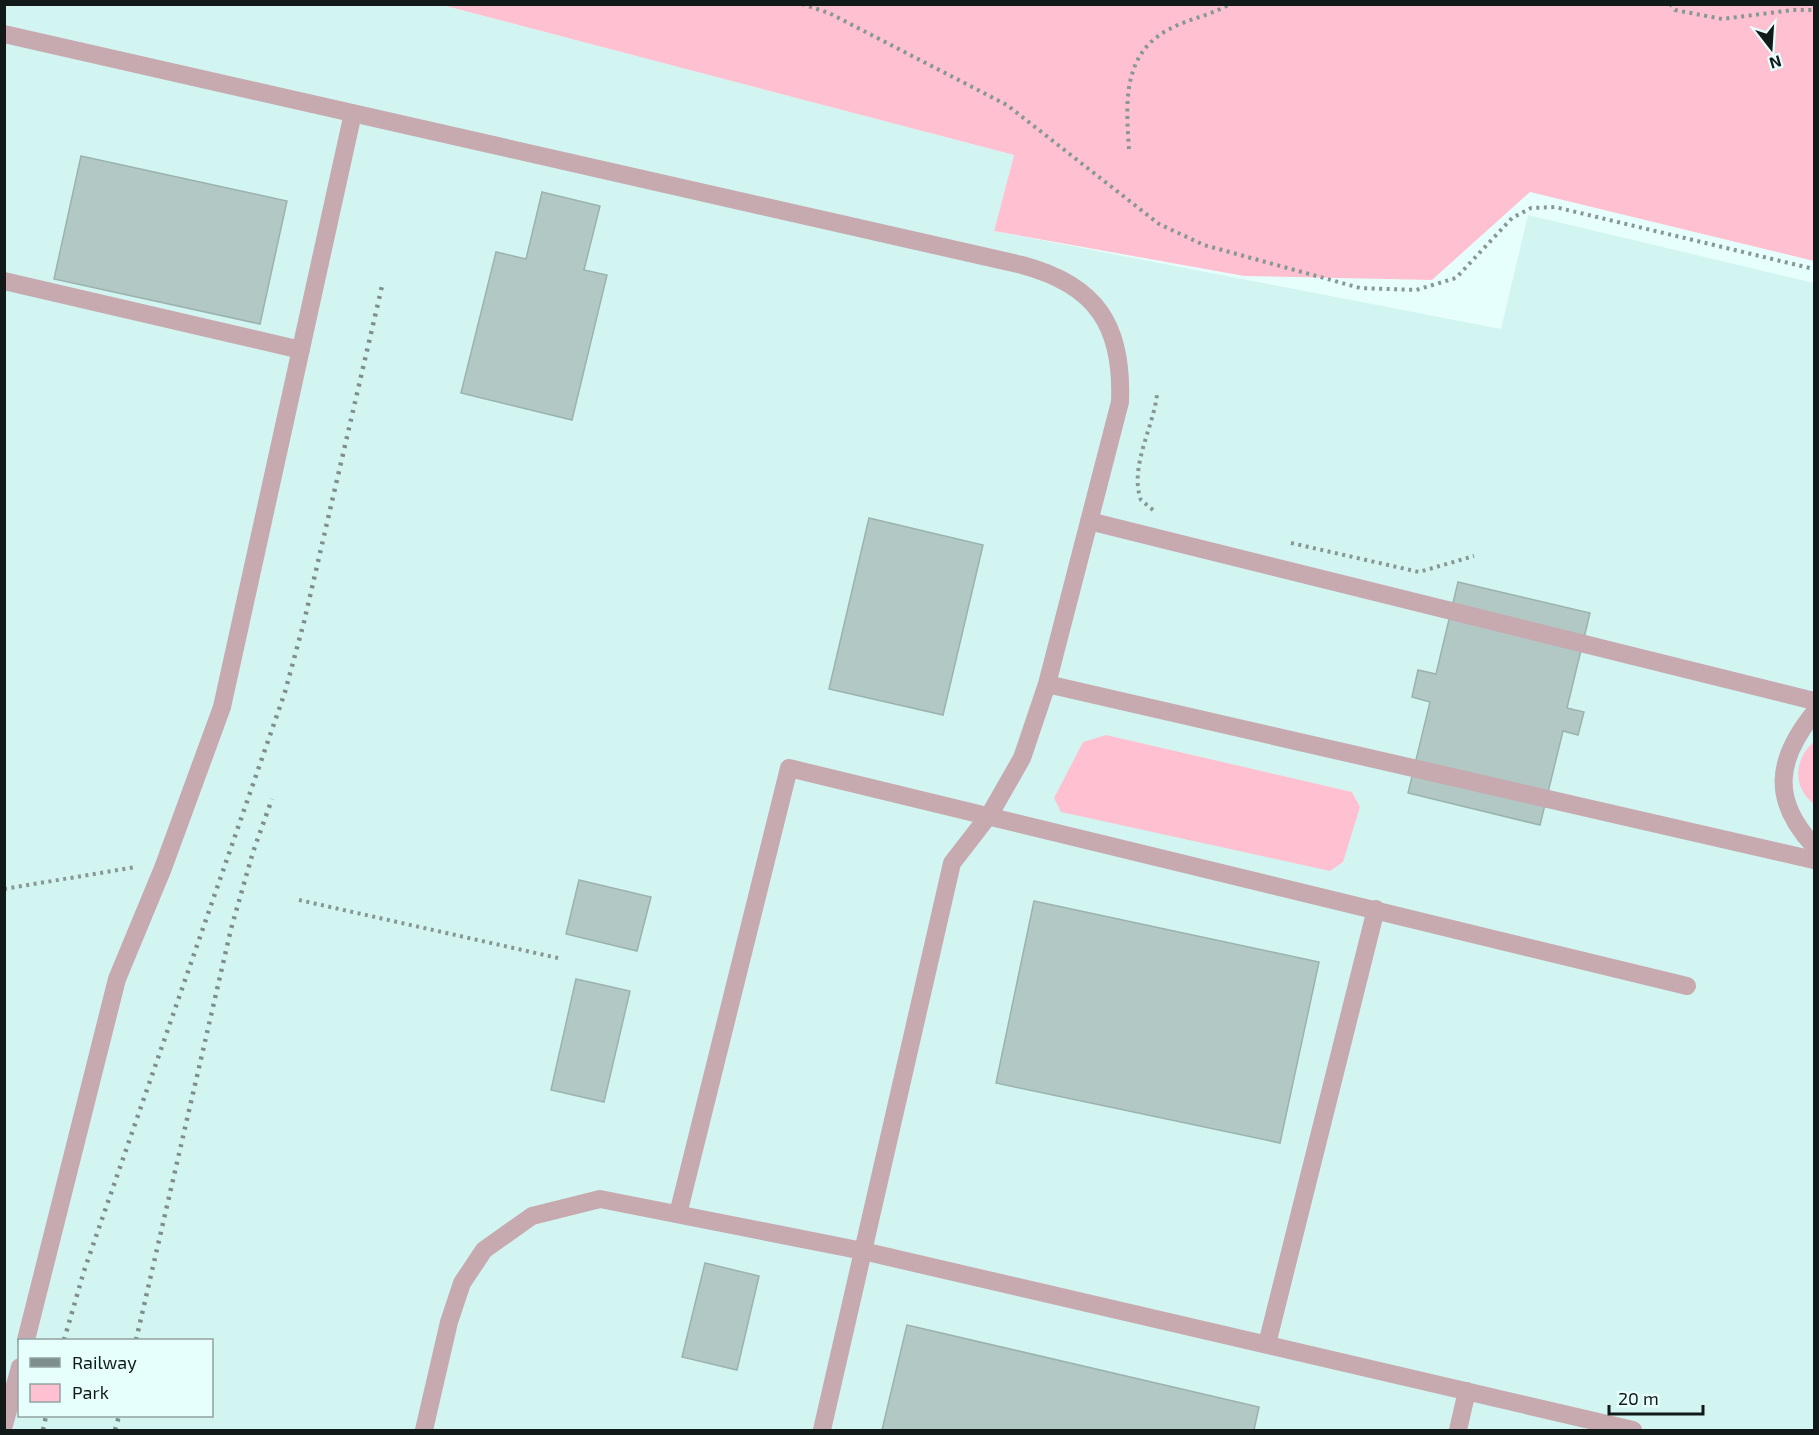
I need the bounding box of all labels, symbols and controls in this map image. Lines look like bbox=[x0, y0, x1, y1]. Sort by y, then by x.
north arrow bbox=[1741, 18, 1801, 78]
text: N bbox=[1767, 52, 1784, 74]
legend bbox=[18, 1339, 213, 1417]
text: Railway bbox=[72, 1351, 137, 1373]
scale bar bbox=[1609, 1378, 1704, 1416]
text: Park bbox=[72, 1381, 109, 1403]
text: 20 m bbox=[1618, 1387, 1659, 1409]

